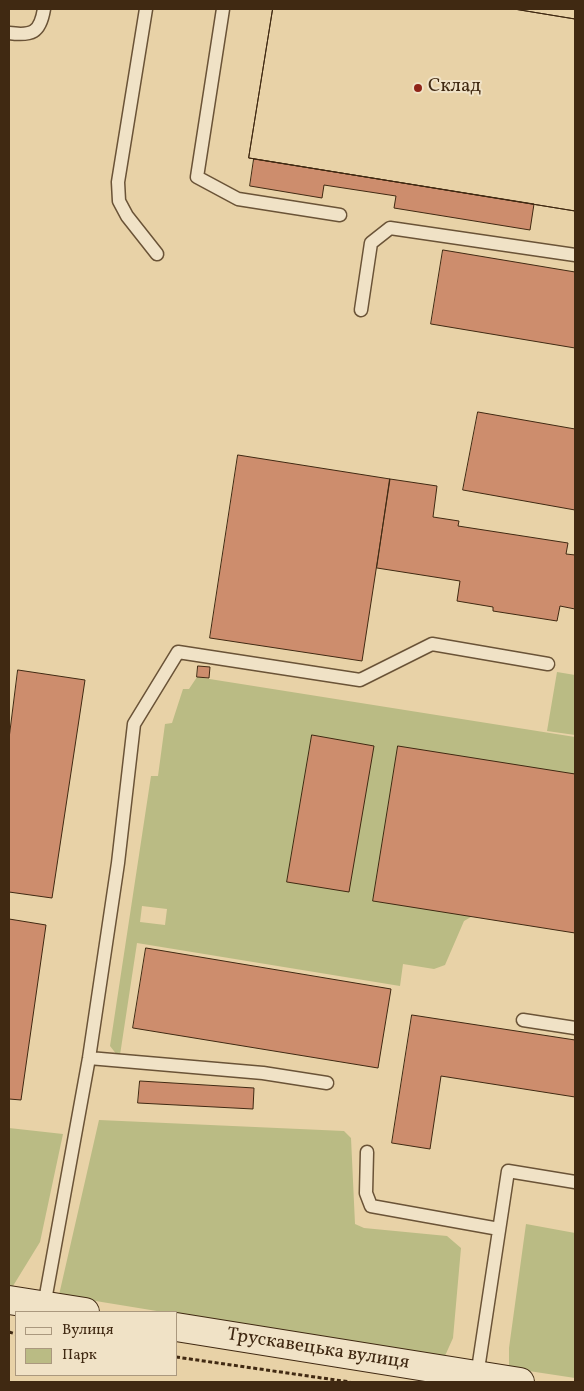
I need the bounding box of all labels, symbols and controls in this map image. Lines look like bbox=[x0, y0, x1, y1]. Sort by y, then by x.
place label: Склад bbox=[428, 77, 481, 99]
marker: Склад bbox=[412, 82, 424, 94]
legend bbox=[15, 1311, 178, 1376]
text: Вулиця bbox=[62, 1320, 113, 1341]
street label: Трускавецька вулиця bbox=[225, 1324, 411, 1376]
text: Парк bbox=[62, 1345, 97, 1366]

